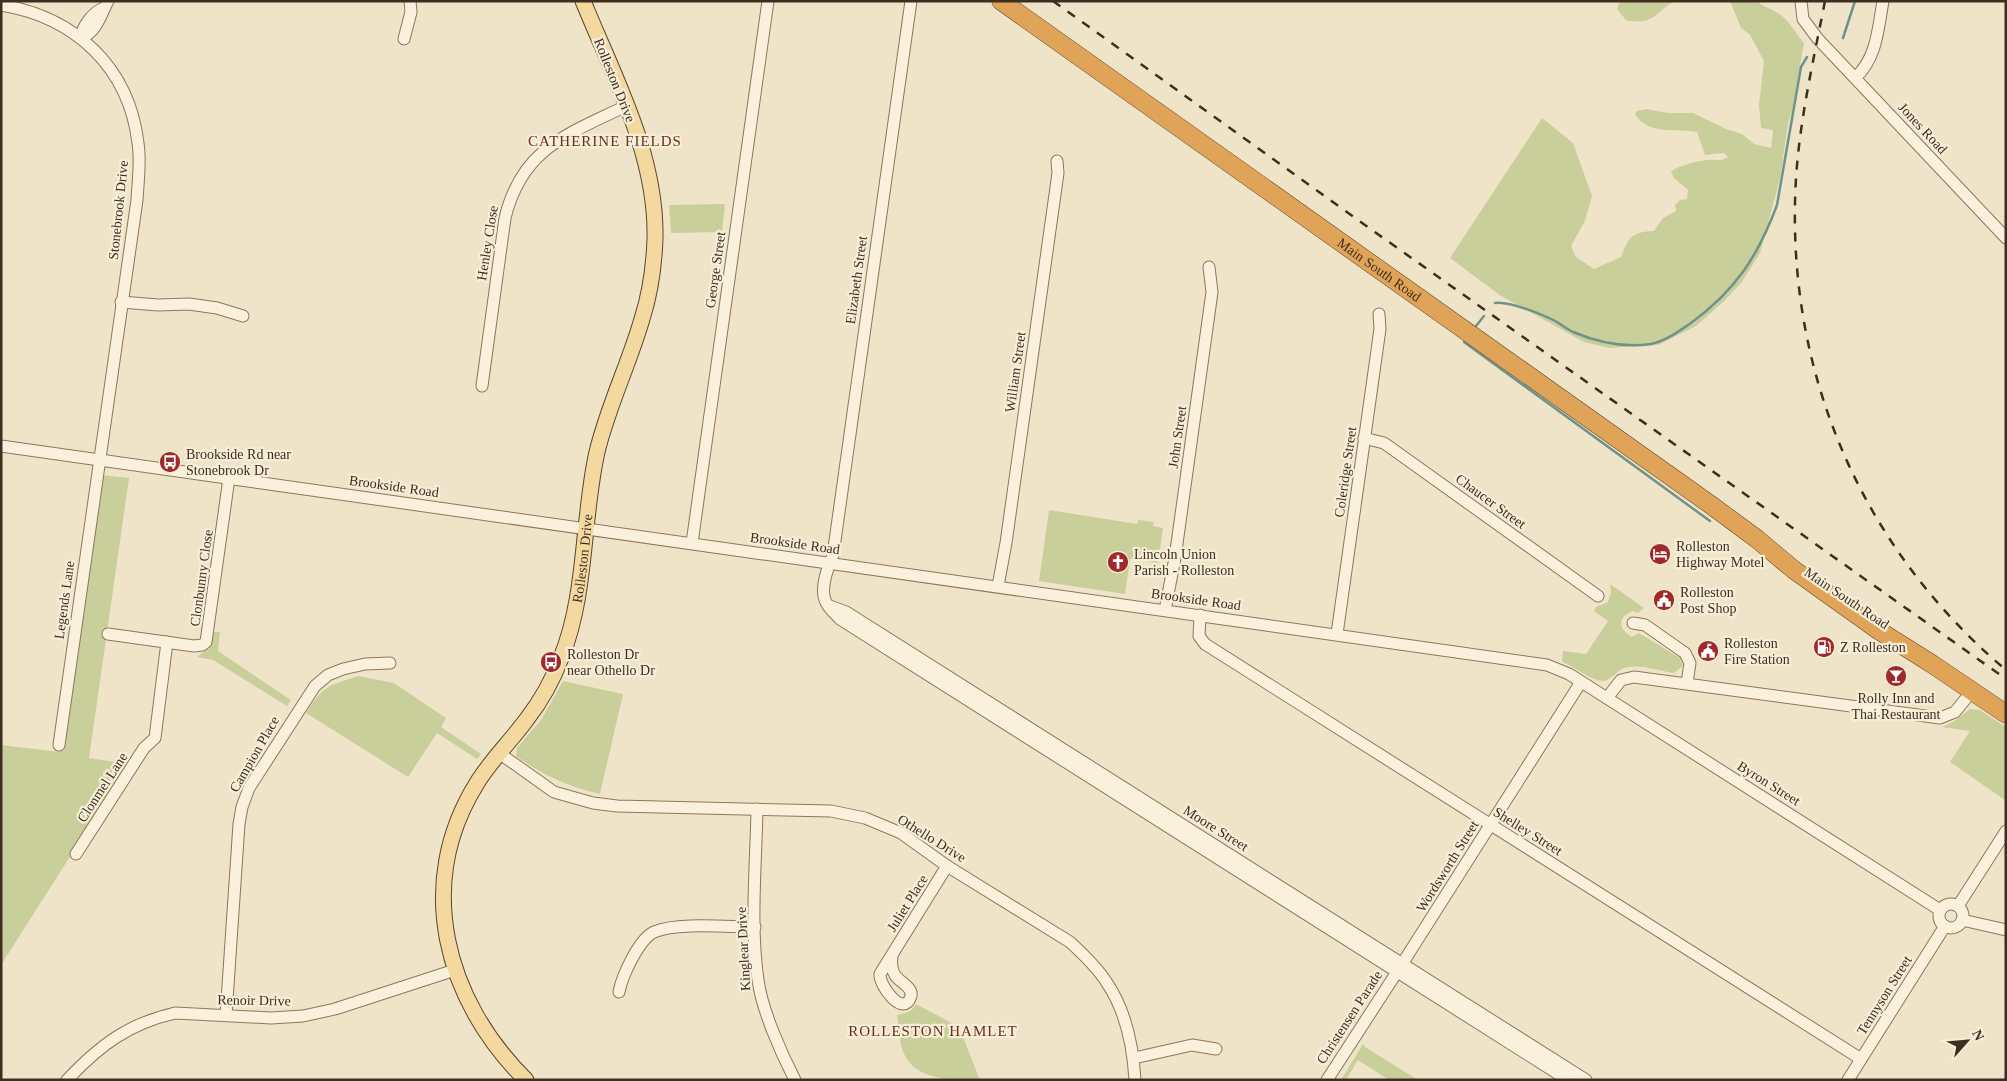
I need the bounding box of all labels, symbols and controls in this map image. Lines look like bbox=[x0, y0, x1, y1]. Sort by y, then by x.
street label: Rolleston Drive bbox=[591, 36, 638, 124]
street label: Jones Road bbox=[1895, 100, 1950, 157]
district label: CATHERINE FIELDS bbox=[528, 133, 682, 149]
street label: Stonebrook Drive bbox=[106, 160, 131, 261]
street label: Henley Close bbox=[474, 204, 501, 282]
street label: George Street bbox=[703, 231, 728, 309]
street label: Elizabeth Street bbox=[843, 235, 870, 325]
street label: Main South Road bbox=[1334, 235, 1424, 305]
street label: William Street bbox=[1002, 331, 1029, 413]
street label: John Street bbox=[1166, 405, 1189, 469]
street label: Coleridge Street bbox=[1332, 426, 1359, 518]
place label: Brookside Rd near Stonebrook Dr bbox=[186, 447, 291, 478]
bus stop icon: Brookside Rd near Stonebrook Dr bbox=[158, 450, 182, 474]
street label: Chaucer Street bbox=[1453, 471, 1529, 532]
street label: Brookside Road bbox=[348, 473, 440, 500]
street label: Rolleston Drive bbox=[570, 513, 595, 604]
street label: Clonbunny Close bbox=[187, 529, 216, 627]
street label: Brookside Road bbox=[749, 530, 841, 557]
place label: Rolleston Highway Motel bbox=[1676, 539, 1764, 570]
hotel icon: Rolleston Highway Motel bbox=[1648, 542, 1672, 566]
place label: Lincoln Union Parish - Rolleston bbox=[1134, 547, 1234, 578]
church icon: Lincoln Union Parish - Rolleston bbox=[1106, 550, 1130, 574]
street label: Legends Lane bbox=[52, 560, 77, 640]
street label: Main South Road bbox=[1802, 565, 1892, 632]
place label: Rolleston Post Shop bbox=[1680, 585, 1736, 616]
street label: Brookside Road bbox=[1150, 586, 1242, 613]
public building icon: Rolleston Post Shop bbox=[1652, 588, 1676, 612]
fuel station icon: Z Rolleston bbox=[1812, 635, 1836, 659]
place label: Rolleston Fire Station bbox=[1724, 636, 1790, 667]
public building icon: Rolleston Fire Station bbox=[1696, 639, 1720, 663]
place label: Z Rolleston bbox=[1840, 640, 1906, 655]
place label: Rolleston Dr near Othello Dr bbox=[567, 647, 655, 678]
bus stop icon: Rolleston Dr near Othello Dr bbox=[539, 650, 563, 674]
bar icon: Rolly Inn and Thai Restaurant bbox=[1884, 664, 1908, 688]
place label: Rolly Inn and Thai Restaurant bbox=[1851, 691, 1941, 722]
street label: Campion Place bbox=[227, 714, 282, 795]
street label: Clonmel Lane bbox=[74, 750, 130, 825]
street label: Byron Street bbox=[1735, 758, 1803, 809]
street label: Moore Street bbox=[1181, 803, 1251, 854]
street label: Shelley Street bbox=[1491, 804, 1565, 859]
street label: Othello Drive bbox=[895, 812, 969, 865]
street label: Wordsworth Street bbox=[1413, 818, 1482, 915]
street label: Juliet Place bbox=[884, 872, 931, 934]
street label: Kinglear Drive bbox=[734, 906, 753, 991]
street label: Tennyson Street bbox=[1854, 953, 1915, 1038]
street label: Christensen Parade bbox=[1314, 968, 1385, 1067]
street label: Renoir Drive bbox=[217, 992, 291, 1009]
north arrow bbox=[1942, 1016, 1992, 1066]
district label: ROLLESTON HAMLET bbox=[848, 1023, 1018, 1039]
text: N bbox=[1969, 1027, 1987, 1043]

